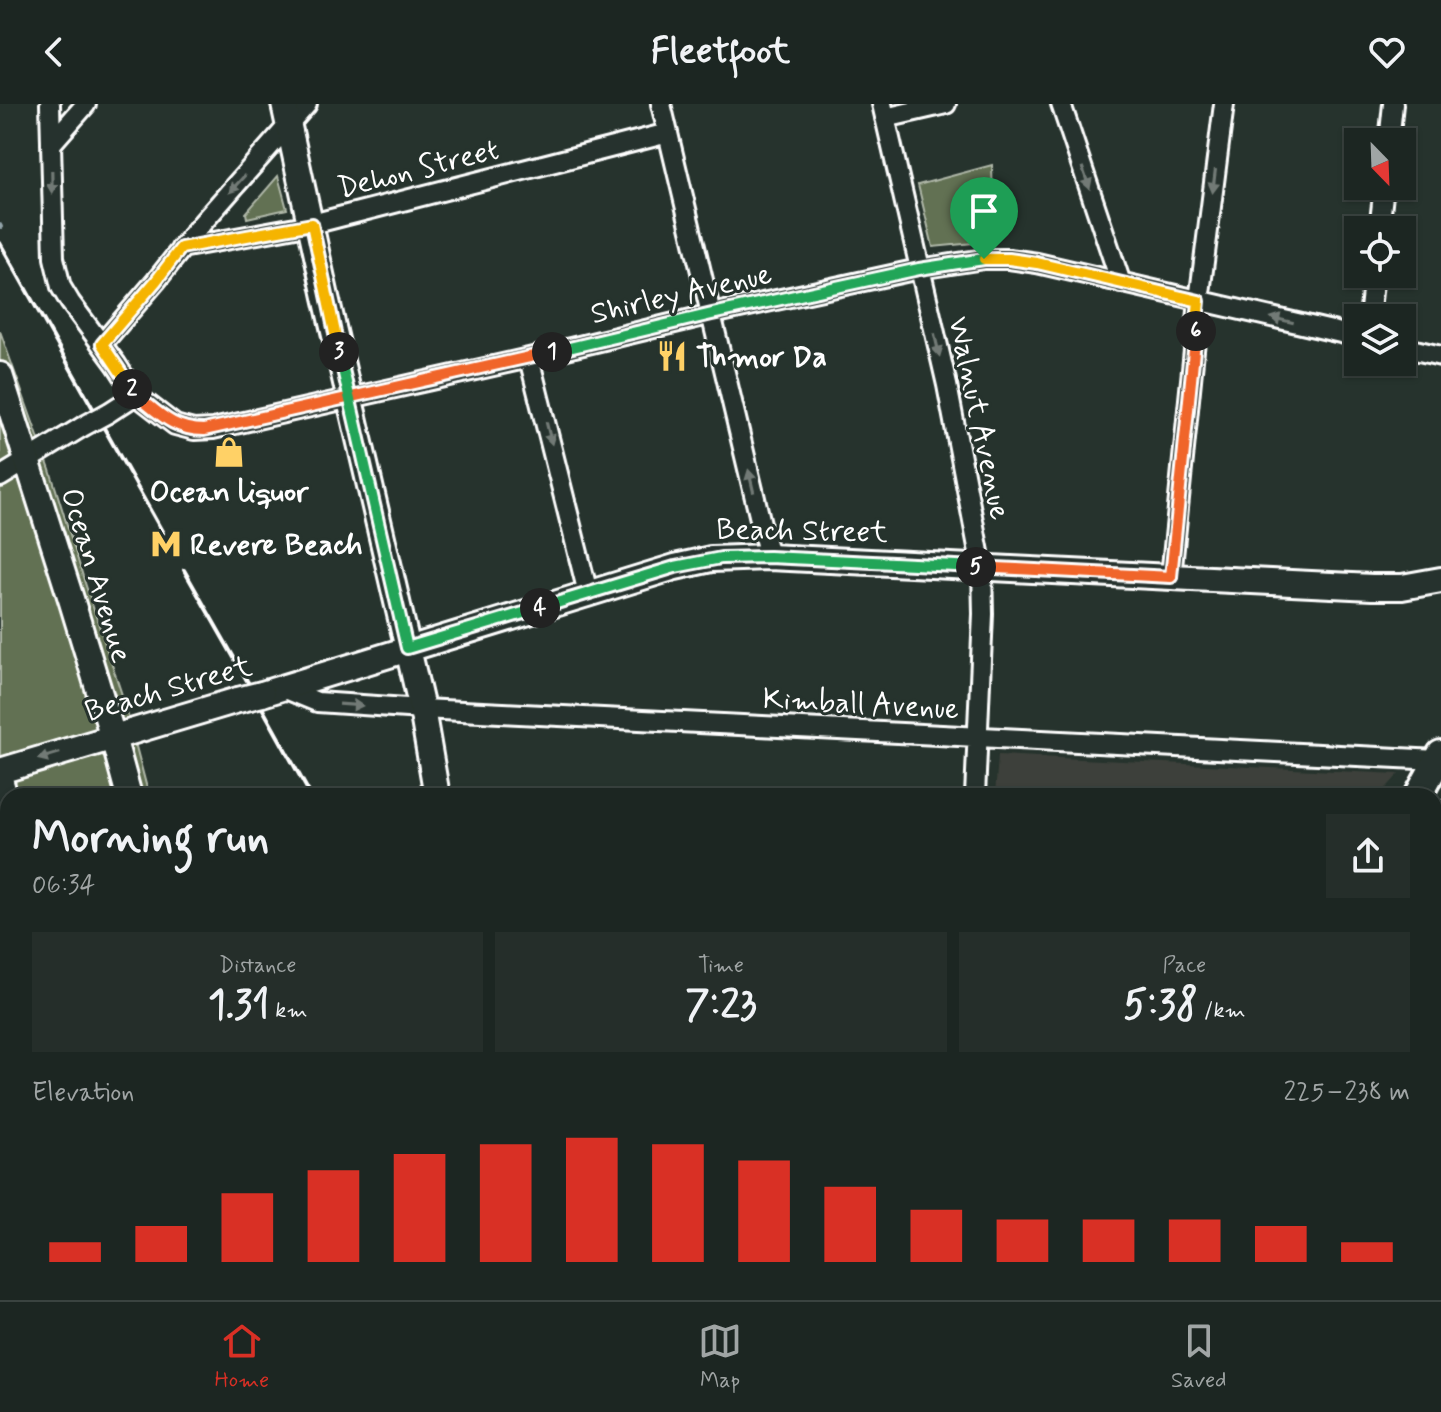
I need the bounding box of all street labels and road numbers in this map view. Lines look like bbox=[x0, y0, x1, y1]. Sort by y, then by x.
street label: Dehon Street bbox=[334, 131, 503, 208]
street label: Shirley Avenue bbox=[587, 255, 776, 334]
street label: Walnut Avenue bbox=[938, 313, 1019, 523]
street label: Ocean Avenue bbox=[50, 483, 141, 668]
street label: Beach Street bbox=[716, 511, 889, 553]
street label: Beach Street bbox=[80, 647, 257, 732]
street label: Kimball Avenue bbox=[762, 680, 960, 729]

